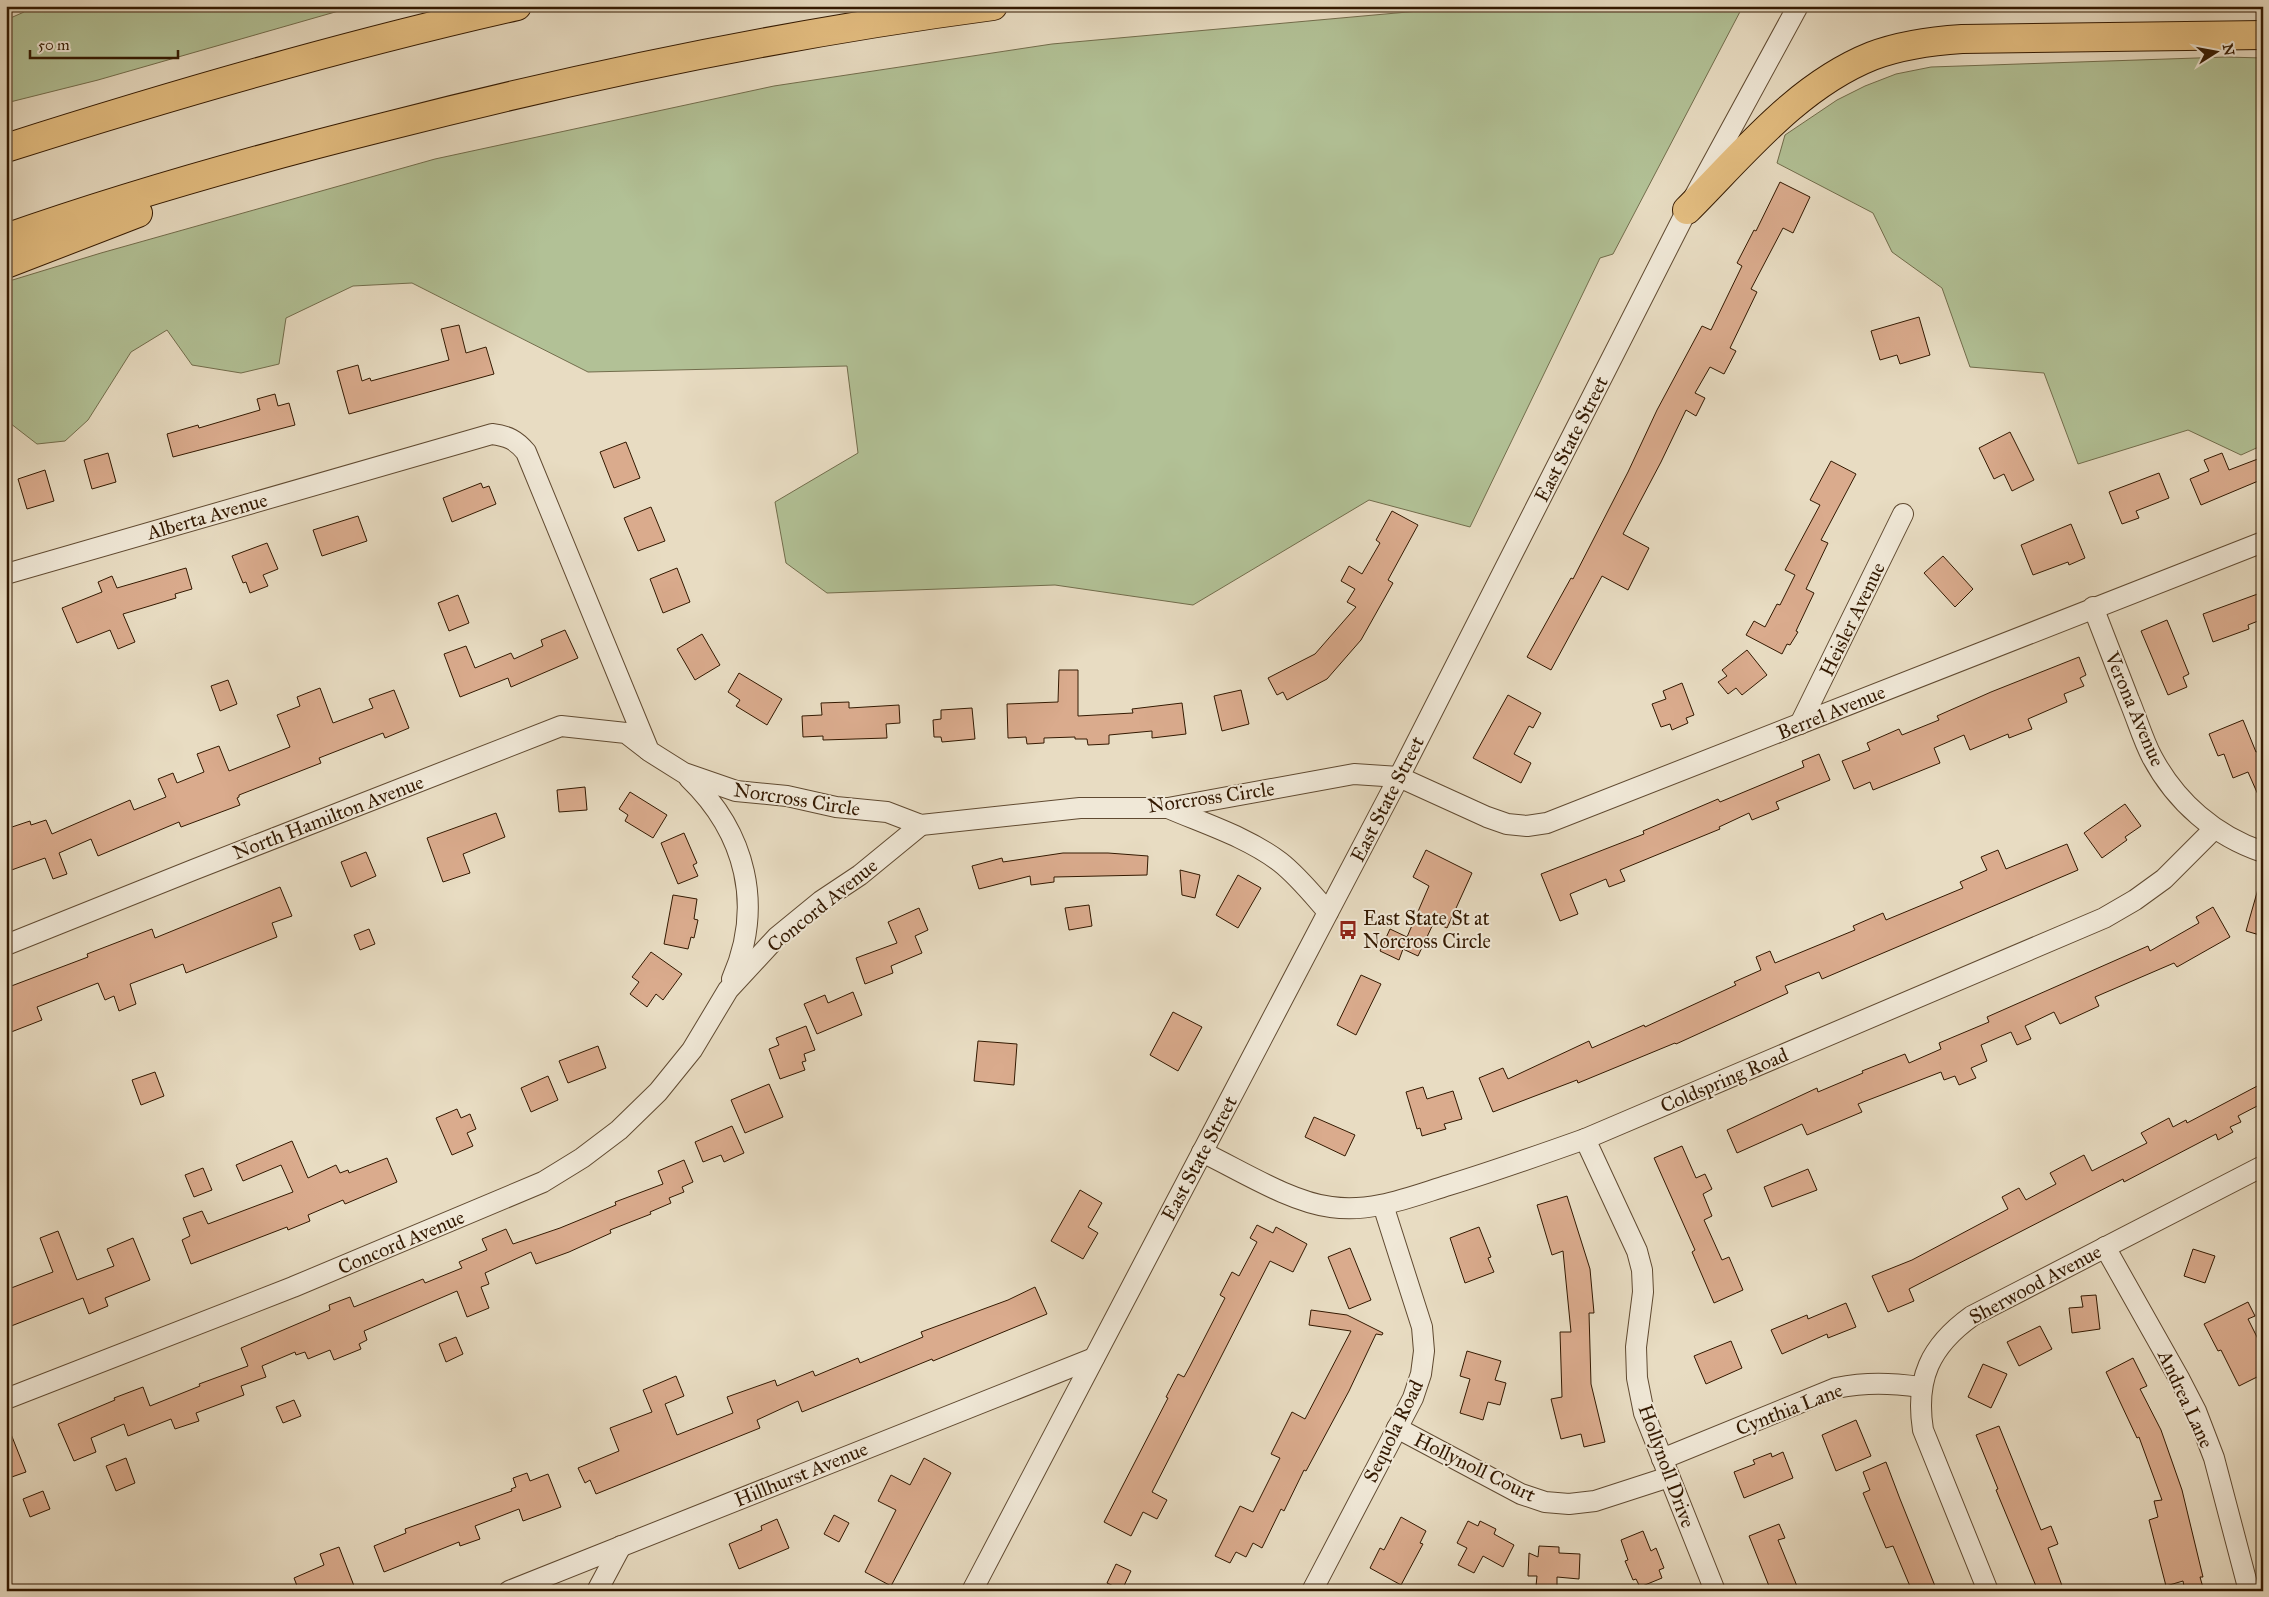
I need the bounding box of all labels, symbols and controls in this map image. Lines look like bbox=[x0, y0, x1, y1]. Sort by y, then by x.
scale bar bbox=[30, 28, 178, 60]
north arrow bbox=[2192, 28, 2242, 78]
text: 50 m bbox=[38, 36, 70, 54]
text: N bbox=[2219, 42, 2238, 57]
street label: East State Street bbox=[1529, 372, 1613, 506]
street label: Alberta Avenue bbox=[143, 487, 270, 545]
street label: Heisler Avenue bbox=[1814, 558, 1890, 680]
street label: Verona Avenue bbox=[2100, 647, 2170, 770]
street label: Berrel Avenue bbox=[1773, 679, 1889, 745]
street label: East State Street bbox=[1345, 732, 1429, 866]
street label: North Hamilton Avenue bbox=[229, 769, 427, 865]
street label: Norcross Circle bbox=[1146, 776, 1276, 818]
street label: Norcross Circle bbox=[732, 777, 862, 821]
street label: Concord Avenue bbox=[762, 853, 882, 957]
place label: East State St at Norcross Circle bbox=[1363, 906, 1491, 953]
bus stop icon: East State St at Norcross Circle bbox=[1337, 919, 1359, 941]
street label: Coldspring Road bbox=[1657, 1042, 1792, 1119]
street label: East State Street bbox=[1156, 1091, 1242, 1225]
street label: Concord Avenue bbox=[334, 1205, 468, 1279]
street label: Sherwood Avenue bbox=[1965, 1239, 2105, 1329]
street label: Andrea Lane bbox=[2152, 1345, 2219, 1452]
street label: Sequola Road bbox=[1358, 1376, 1429, 1487]
street label: Cynthia Lane bbox=[1732, 1378, 1846, 1440]
street label: Hollynoll Drive bbox=[1634, 1401, 1700, 1531]
street label: Hollynoll Court bbox=[1410, 1427, 1540, 1507]
street label: Hillhurst Avenue bbox=[731, 1436, 871, 1512]

